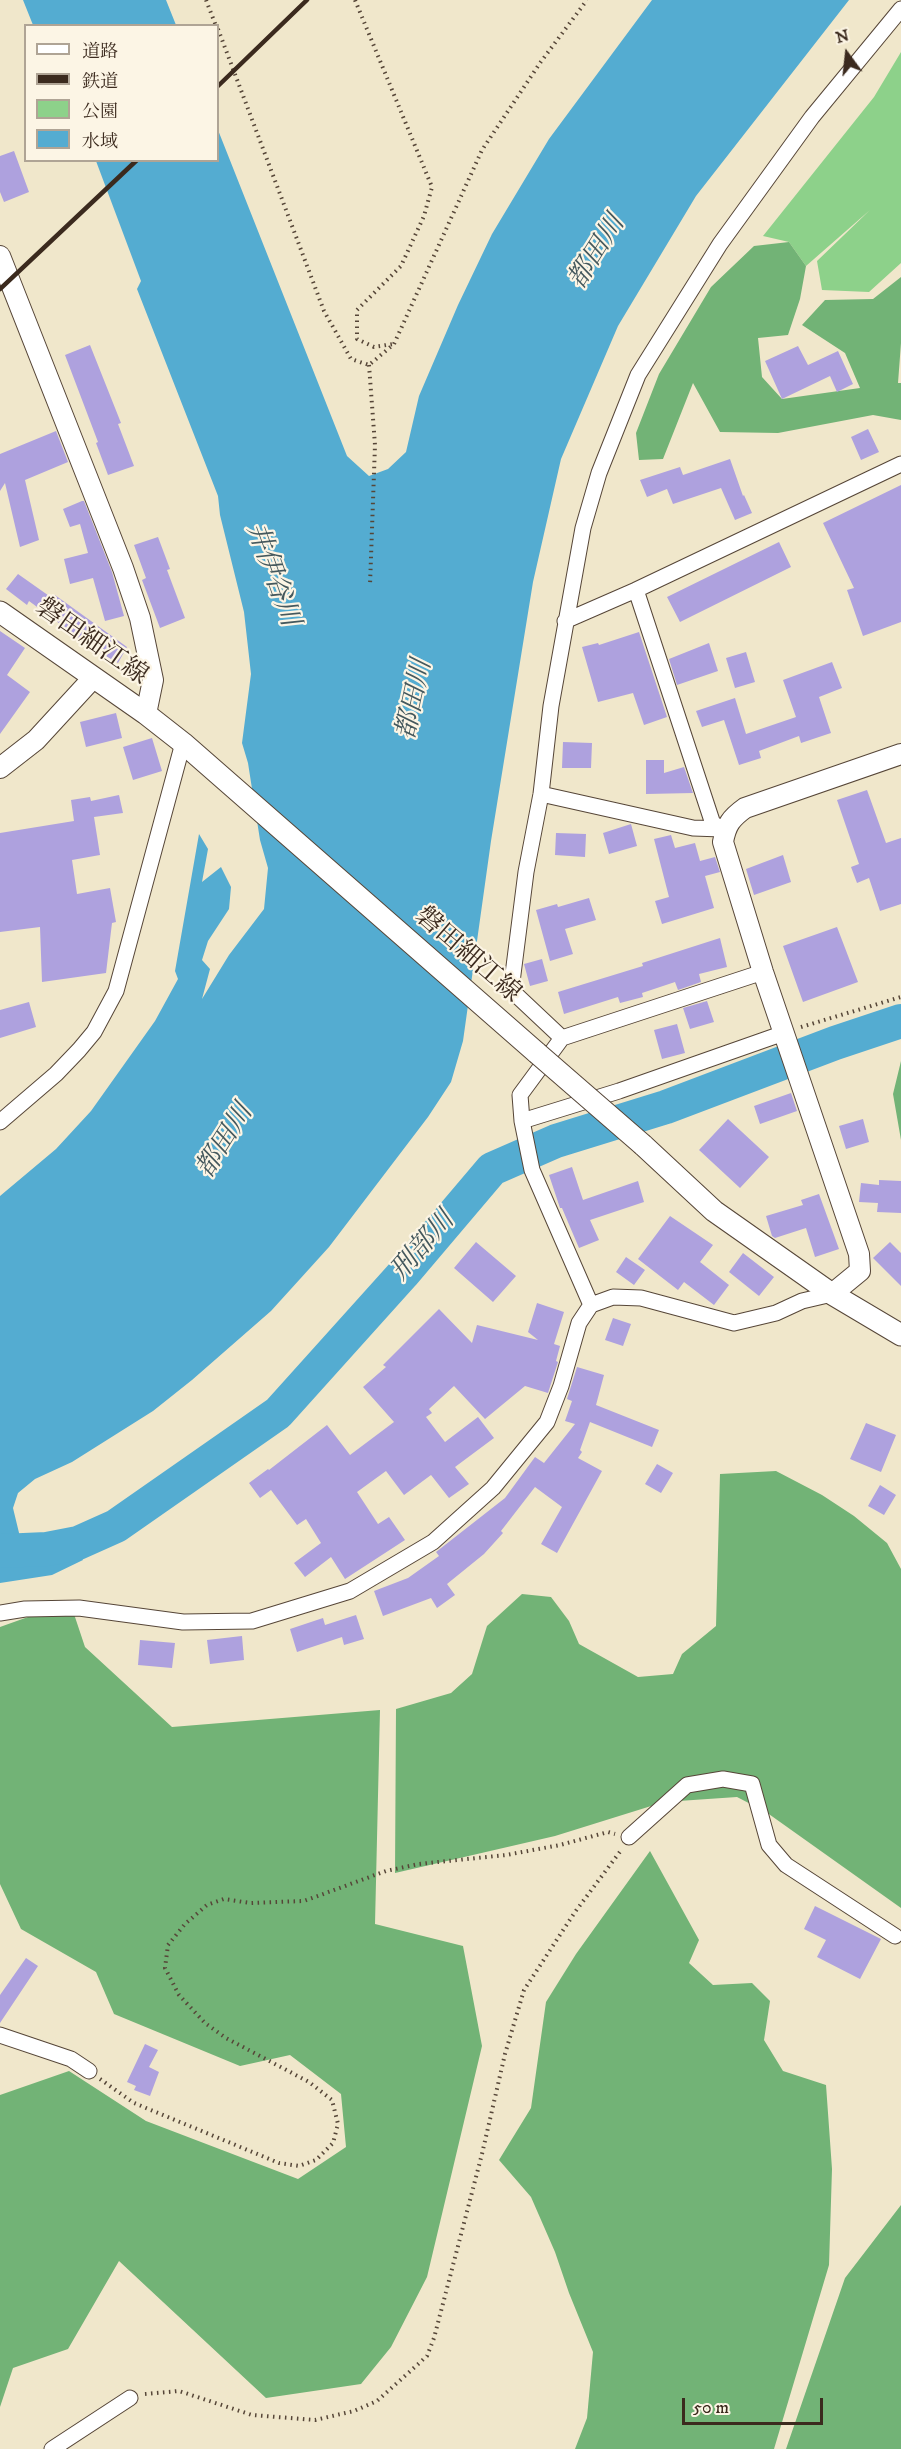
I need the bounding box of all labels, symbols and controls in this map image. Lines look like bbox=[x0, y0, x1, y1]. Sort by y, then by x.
legend bbox=[24, 24, 219, 162]
north arrow bbox=[817, 24, 877, 84]
text: N bbox=[833, 25, 851, 48]
text: 道路 bbox=[82, 41, 118, 63]
text: 鉄道 bbox=[82, 71, 118, 93]
text: 公園 bbox=[82, 101, 118, 123]
text: 水域 bbox=[82, 131, 118, 153]
water label: 都田川 bbox=[563, 210, 633, 296]
water label: 井伊谷川 bbox=[237, 519, 305, 631]
street label: 磐田細江線 bbox=[29, 593, 153, 693]
water label: 都田川 bbox=[392, 657, 440, 743]
street label: 磐田細江線 bbox=[408, 902, 526, 1010]
water label: 都田川 bbox=[191, 1099, 261, 1185]
water label: 刑部川 bbox=[385, 1206, 463, 1288]
scale bar bbox=[685, 2386, 826, 2424]
text: 50 m bbox=[693, 2397, 729, 2419]

